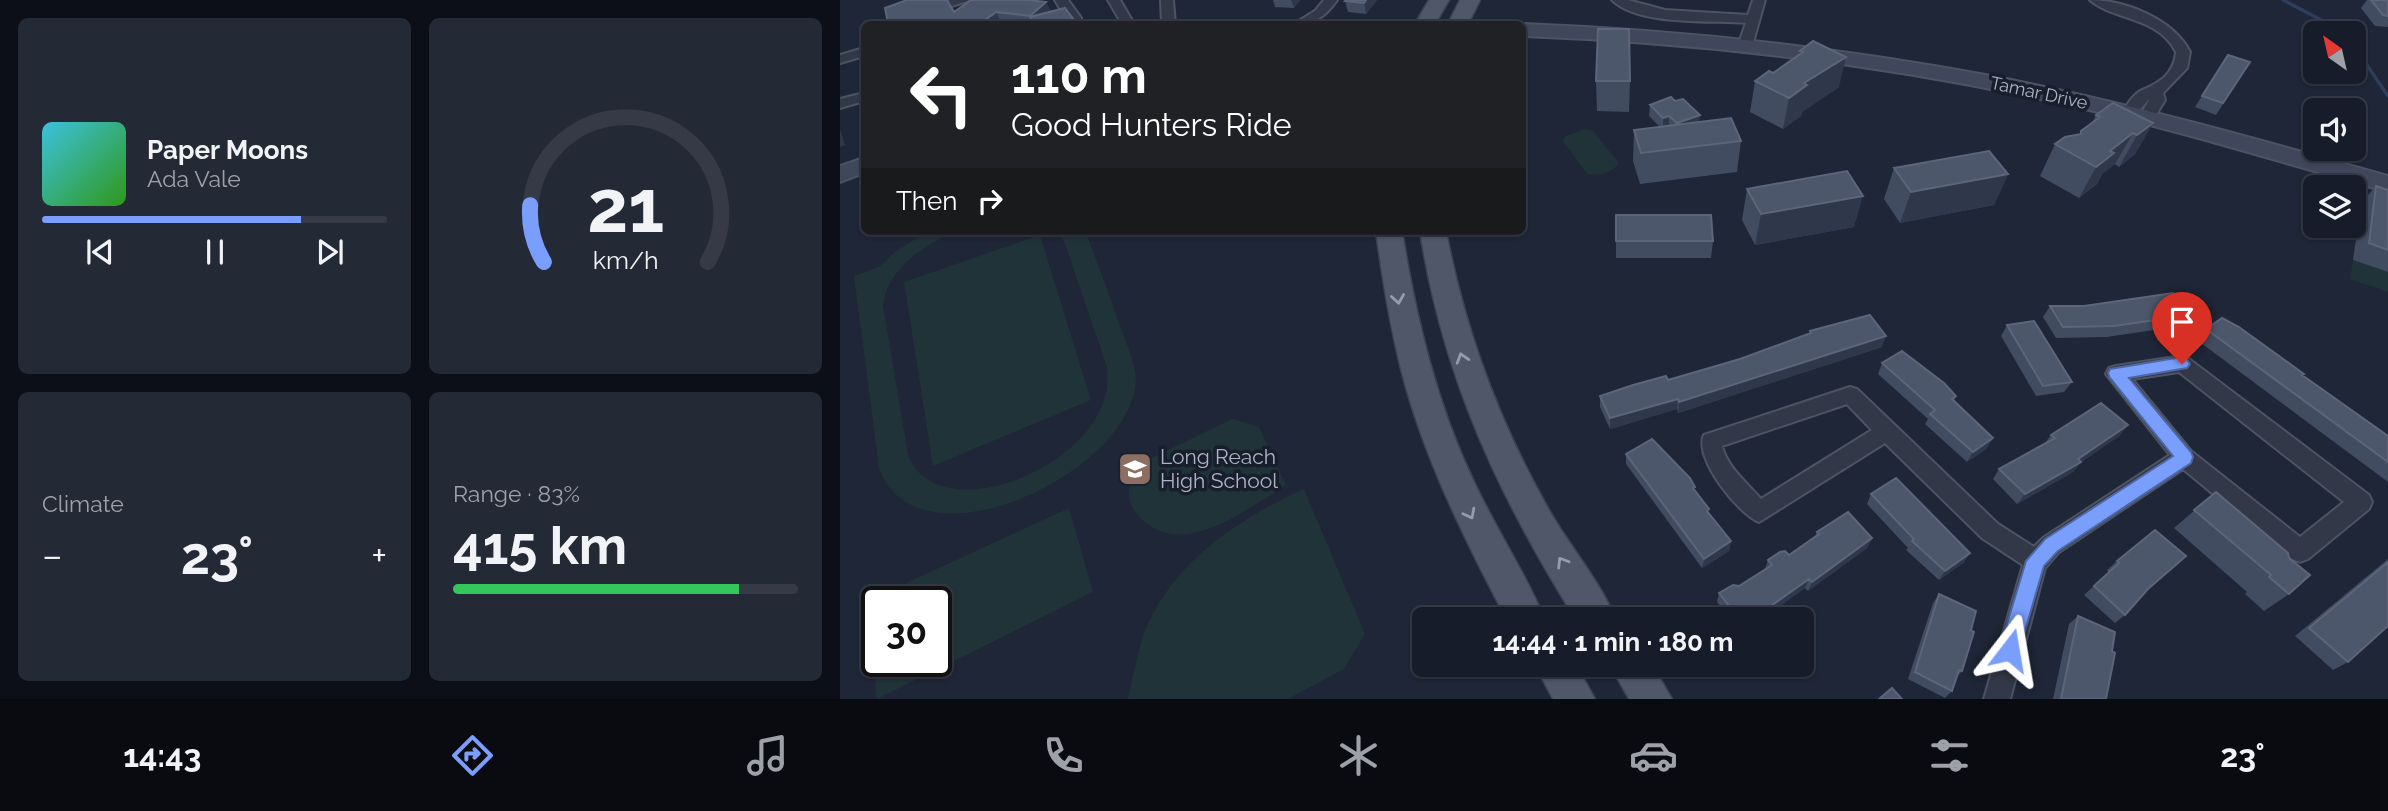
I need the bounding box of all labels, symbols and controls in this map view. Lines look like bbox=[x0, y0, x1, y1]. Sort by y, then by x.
north arrow bbox=[2303, 21, 2366, 84]
map controls bbox=[2303, 21, 2366, 238]
text: 110 m bbox=[1011, 47, 1147, 104]
icon: left bbox=[896, 49, 987, 140]
street label: Tamar Drive bbox=[1989, 72, 2090, 113]
button: sound bbox=[2303, 98, 2366, 161]
text: Good Hunters Ride bbox=[1011, 106, 1292, 143]
text: Paper Moons bbox=[147, 135, 308, 165]
text: Ada Vale bbox=[147, 165, 241, 192]
text: 21 bbox=[587, 165, 664, 250]
button: layers bbox=[2303, 175, 2366, 238]
icon: right bbox=[971, 182, 1009, 220]
text: Then bbox=[896, 186, 957, 216]
icon: previous bbox=[81, 233, 119, 271]
icon: pause bbox=[196, 233, 234, 271]
icon: next bbox=[311, 233, 349, 271]
text: km/h bbox=[593, 245, 658, 275]
pin bbox=[2152, 292, 2212, 364]
one-way arrow bbox=[1390, 293, 1405, 305]
icon: arrive bbox=[2163, 303, 2201, 341]
one-way arrow bbox=[1455, 352, 1470, 364]
place label: Long Reach High School bbox=[1160, 444, 1278, 493]
school or university icon: Long Reach High School bbox=[1116, 450, 1154, 488]
text: Range · 83% bbox=[453, 480, 580, 507]
text: Climate bbox=[42, 490, 124, 517]
one-way arrow bbox=[1462, 506, 1476, 519]
text: 415 km bbox=[453, 515, 627, 576]
text: 23° bbox=[181, 525, 253, 586]
text: − bbox=[42, 533, 62, 578]
text: + bbox=[371, 533, 387, 578]
one-way arrow bbox=[1557, 557, 1570, 570]
speed limit sign: 30 bbox=[861, 586, 952, 677]
position arrow bbox=[1973, 613, 2047, 687]
text: 14:44 · 1 min · 180 m bbox=[1492, 627, 1734, 657]
icon: directions bbox=[448, 731, 497, 780]
icon: music bbox=[743, 731, 792, 780]
icon: phone bbox=[1039, 731, 1088, 780]
icon: climate bbox=[1334, 731, 1383, 780]
icon: car bbox=[1629, 731, 1678, 780]
icon: filters bbox=[1925, 731, 1974, 780]
text: 14:43 bbox=[123, 737, 201, 774]
text: 23° bbox=[2220, 737, 2265, 774]

